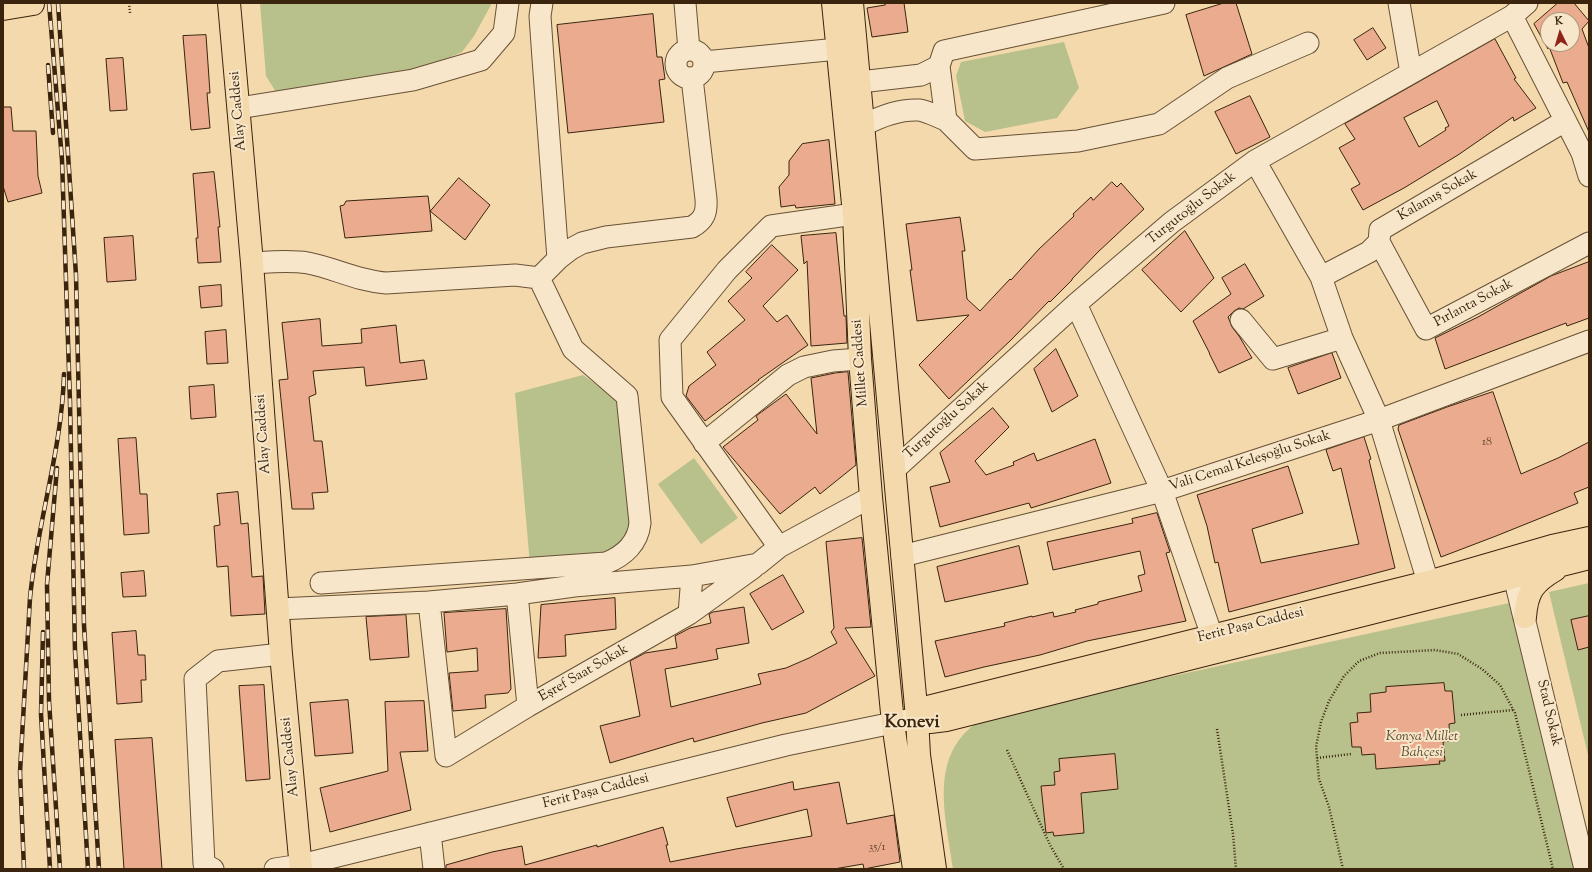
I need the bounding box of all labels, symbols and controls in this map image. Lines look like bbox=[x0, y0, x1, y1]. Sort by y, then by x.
north arrow bbox=[1540, 12, 1580, 52]
text: K bbox=[1554, 13, 1564, 29]
street label: Alay Caddesi bbox=[227, 70, 251, 152]
street label: Kalamış Sokak bbox=[1395, 167, 1481, 225]
street label: Turgutoğlu Sokak bbox=[1144, 169, 1240, 249]
street label: Pırlanta Sokak bbox=[1432, 276, 1516, 332]
street label: Millet Caddesi bbox=[850, 319, 872, 407]
street label: Turgutoğlu Sokak bbox=[901, 378, 993, 464]
street label: Alay Caddesi bbox=[253, 393, 275, 475]
street label: Vali Cemal Keleşoğlu Sokak bbox=[1167, 428, 1333, 496]
house number: 18 bbox=[1482, 436, 1492, 450]
street label: Ferit Paşa Caddesi bbox=[1196, 605, 1306, 647]
street label: Eşref Saat Sokak bbox=[536, 642, 632, 706]
street label: Stad Sokak bbox=[1532, 678, 1564, 748]
district label: Konevi bbox=[884, 713, 940, 735]
street label: Alay Caddesi bbox=[278, 716, 304, 798]
park label: Konya Millet Bahçesi bbox=[1386, 730, 1458, 762]
street label: Ferit Paşa Caddesi bbox=[541, 771, 651, 813]
house number: 35/1 bbox=[868, 841, 886, 855]

